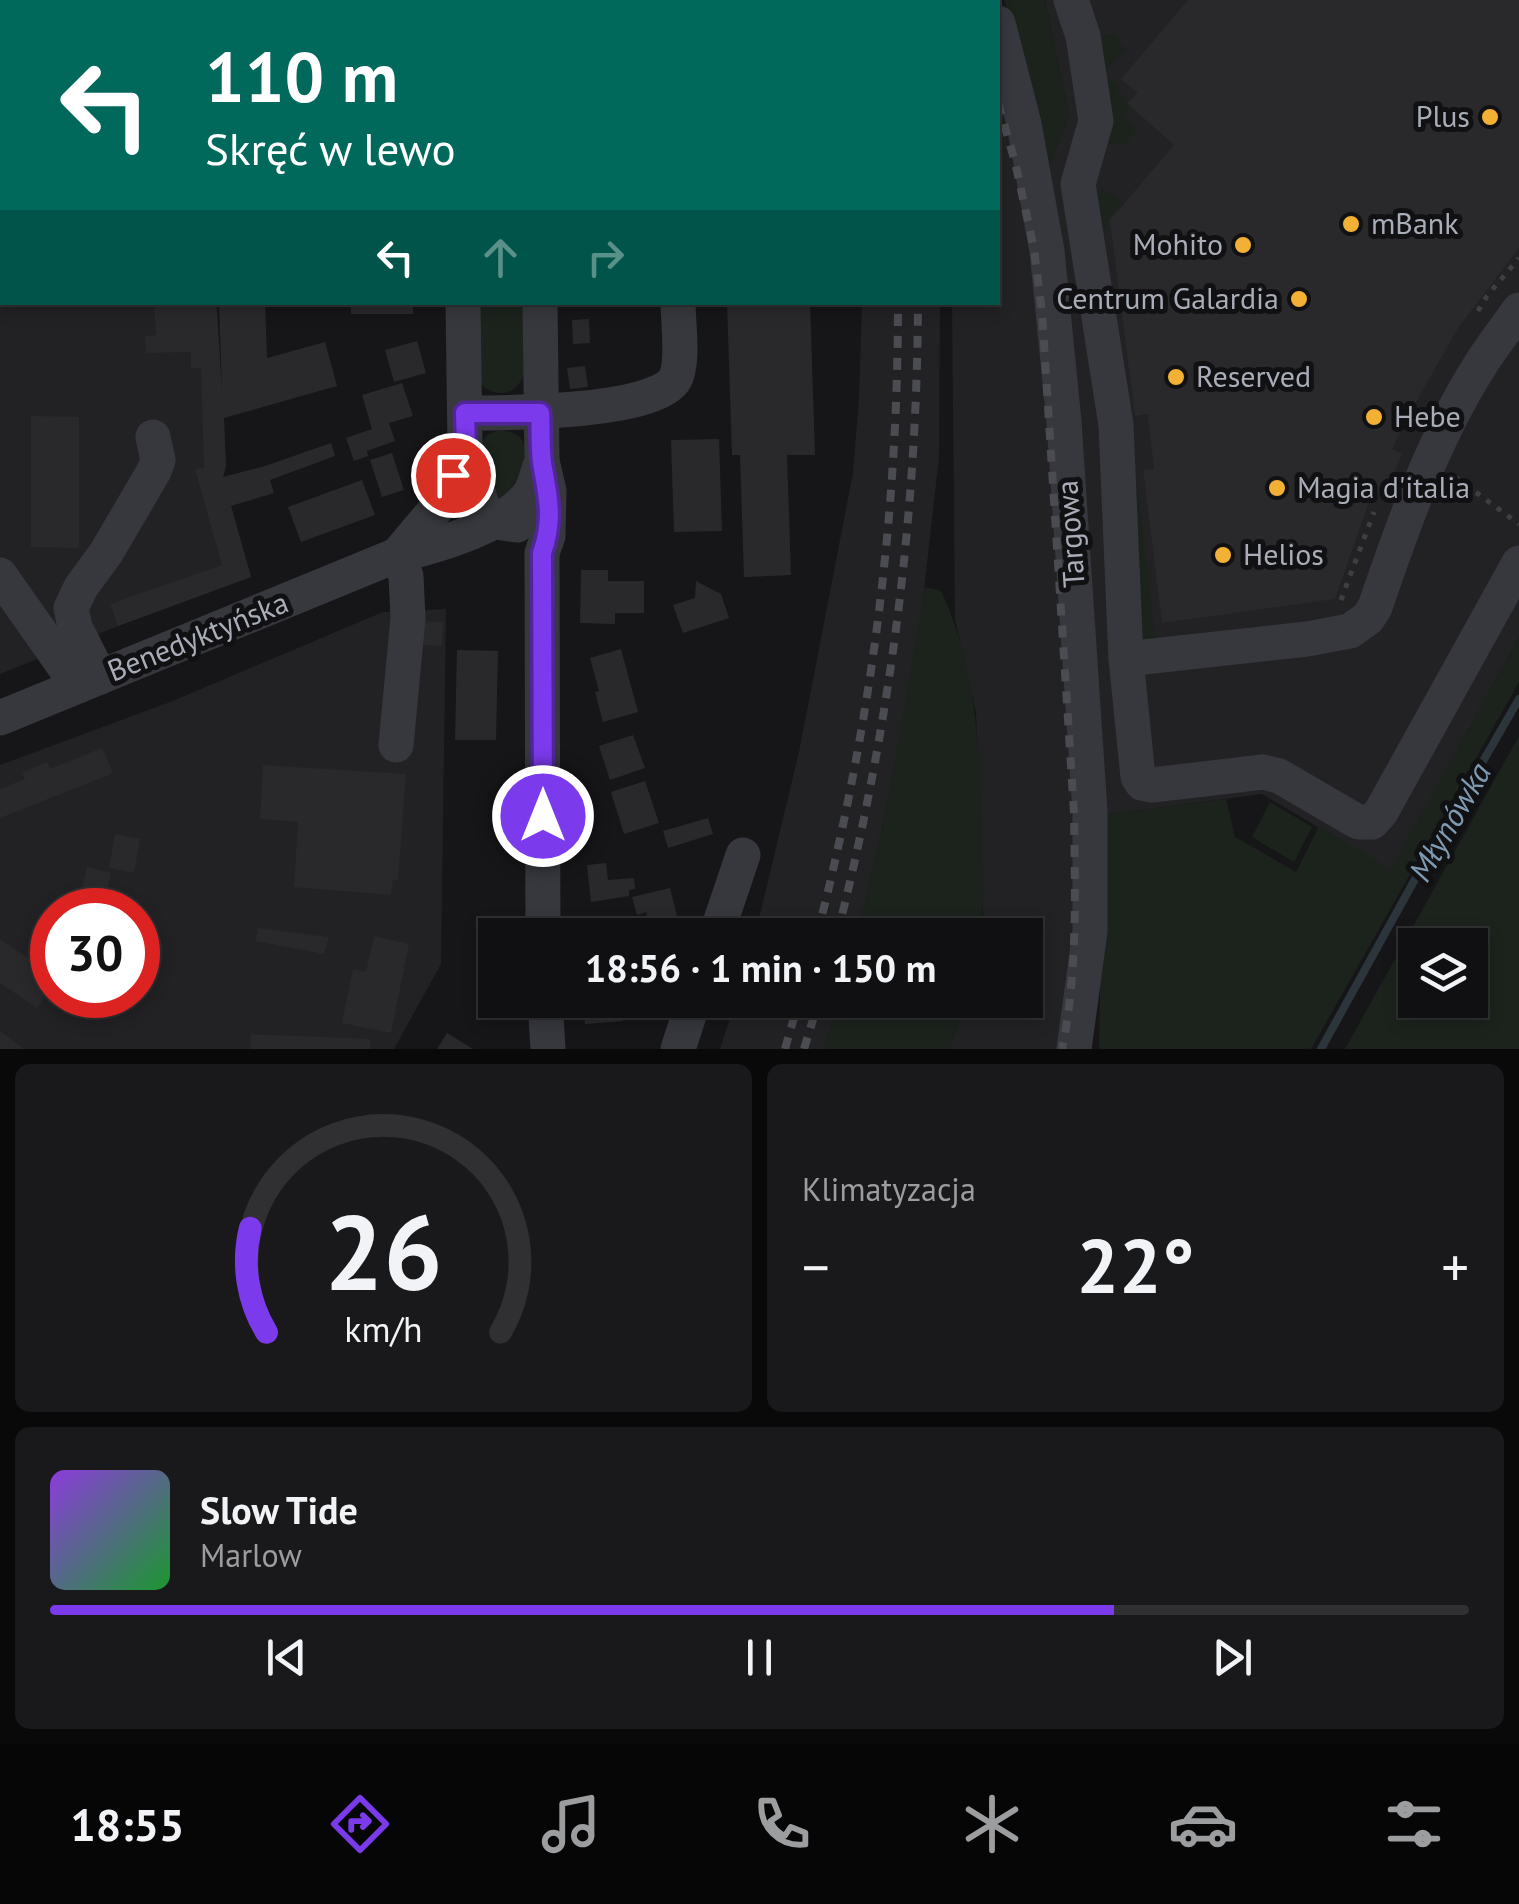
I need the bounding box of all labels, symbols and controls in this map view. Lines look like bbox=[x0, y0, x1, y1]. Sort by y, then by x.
text: 110 m bbox=[205, 31, 398, 121]
icon: left bbox=[40, 40, 170, 170]
place label: Plus bbox=[1416, 96, 1470, 135]
marker: Plus bbox=[1479, 106, 1501, 128]
text: Skręć w lewo bbox=[205, 119, 456, 177]
place label: mBank bbox=[1371, 203, 1459, 242]
marker: mBank bbox=[1340, 213, 1362, 235]
place label: Mohito bbox=[1133, 224, 1223, 263]
icon: left bbox=[368, 230, 423, 285]
icon: ahead bbox=[473, 230, 528, 285]
icon: right bbox=[578, 230, 633, 285]
marker: Mohito bbox=[1232, 234, 1254, 256]
place label: Centrum Galardia bbox=[1056, 278, 1279, 317]
marker: Centrum Galardia bbox=[1288, 288, 1310, 310]
place label: Reserved bbox=[1196, 356, 1311, 395]
marker: Reserved bbox=[1165, 366, 1187, 388]
place label: Hebe bbox=[1394, 396, 1461, 435]
marker: Hebe bbox=[1363, 406, 1385, 428]
pin bbox=[411, 433, 496, 518]
icon: arrive bbox=[426, 448, 481, 503]
place label: Magia d'italia bbox=[1297, 467, 1470, 506]
marker: Magia d'italia bbox=[1266, 477, 1288, 499]
street label: Targowa bbox=[1046, 479, 1093, 589]
place label: Helios bbox=[1243, 534, 1324, 573]
marker: Helios bbox=[1212, 544, 1234, 566]
street label: Benedyktyńska bbox=[101, 582, 293, 690]
water label: Młynówka bbox=[1398, 754, 1500, 888]
position arrow bbox=[491, 764, 595, 868]
speed limit sign: 30 bbox=[30, 888, 160, 1018]
map controls bbox=[1398, 928, 1488, 1018]
button: layers bbox=[1398, 928, 1488, 1018]
text: 18:56 · 1 min · 150 m bbox=[585, 943, 936, 992]
text: Klimatyzacja bbox=[802, 1168, 976, 1210]
text: 26 bbox=[325, 1184, 442, 1319]
text: 22° bbox=[1077, 1217, 1194, 1314]
text: − bbox=[802, 1231, 830, 1302]
text: + bbox=[1441, 1231, 1469, 1302]
text: km/h bbox=[344, 1306, 423, 1352]
text: Slow Tide bbox=[200, 1485, 358, 1534]
text: Marlow bbox=[200, 1534, 302, 1576]
icon: previous bbox=[259, 1630, 314, 1685]
icon: pause bbox=[732, 1630, 787, 1685]
icon: next bbox=[1205, 1630, 1260, 1685]
icon: directions bbox=[325, 1789, 395, 1859]
icon: music bbox=[536, 1789, 606, 1859]
icon: phone bbox=[747, 1789, 817, 1859]
icon: climate bbox=[957, 1789, 1027, 1859]
icon: car bbox=[1168, 1789, 1238, 1859]
icon: filters bbox=[1379, 1789, 1449, 1859]
text: 18:55 bbox=[70, 1795, 185, 1853]

